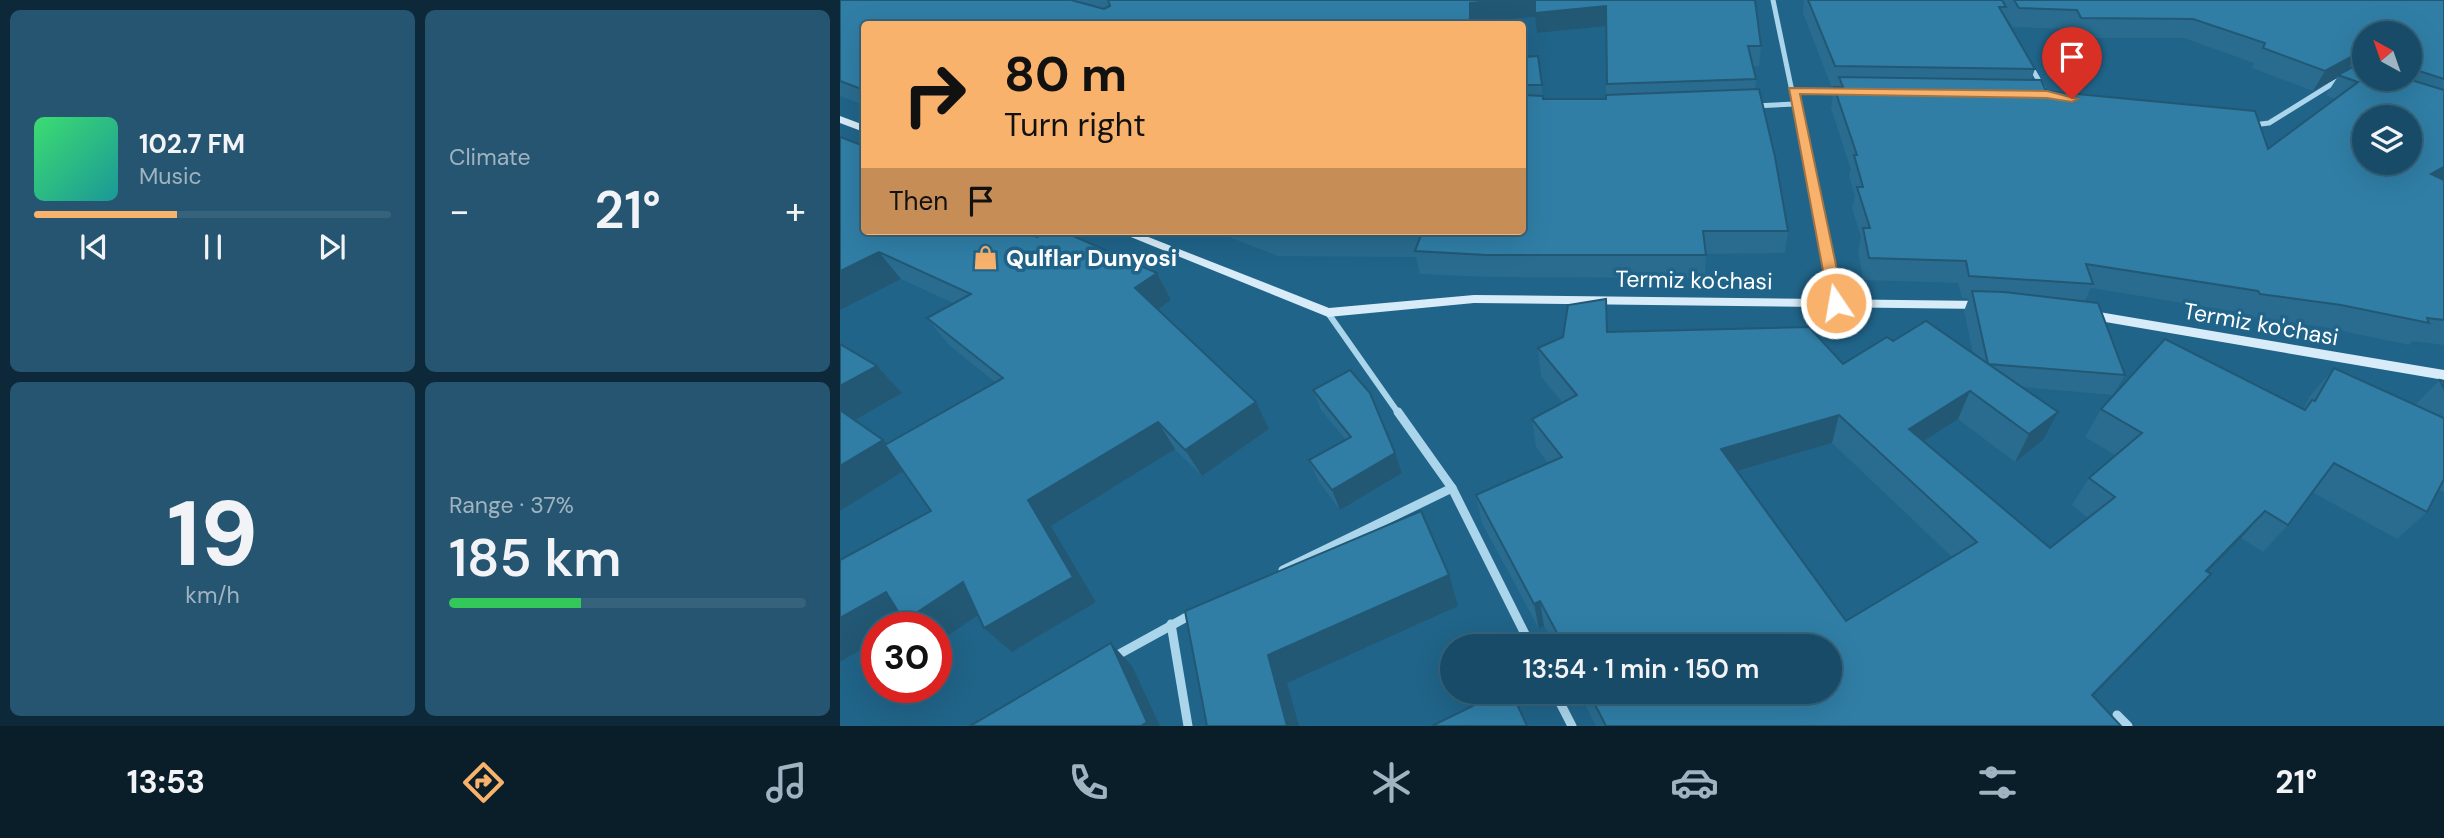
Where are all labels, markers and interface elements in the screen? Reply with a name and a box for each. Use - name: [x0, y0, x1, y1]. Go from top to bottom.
- north arrow: [2352, 21, 2422, 91]
- map controls: [2352, 21, 2422, 175]
- pin: [2042, 27, 2102, 99]
- icon: arrive: [2053, 38, 2091, 76]
- text: 80 m: [1004, 42, 1127, 106]
- icon: right: [889, 49, 980, 140]
- text: Turn right: [1004, 104, 1146, 146]
- button: layers: [2352, 105, 2422, 175]
- text: 102.7 FM: [139, 127, 245, 161]
- text: Climate: [449, 142, 531, 172]
- text: Music: [139, 161, 202, 191]
- text: 21°: [594, 176, 661, 244]
- icon: arrive: [962, 182, 1000, 220]
- text: Then: [889, 184, 948, 218]
- text: −: [449, 186, 470, 236]
- text: +: [785, 186, 806, 236]
- icon: previous: [75, 228, 113, 266]
- icon: pause: [194, 228, 232, 266]
- icon: next: [313, 228, 351, 266]
- place label: Qulflar Dunyosi: [1006, 243, 1177, 273]
- shop icon: Qulflar Dunyosi: [972, 244, 1000, 272]
- street label: Termiz ko'chasi: [1615, 264, 1773, 296]
- position arrow: [1799, 266, 1873, 340]
- street label: Termiz ko'chasi: [2181, 296, 2341, 352]
- text: 19: [167, 475, 258, 593]
- text: Range · 37%: [449, 490, 574, 520]
- text: 185 km: [449, 524, 621, 592]
- text: km/h: [185, 580, 240, 610]
- speed limit sign: 30: [861, 612, 952, 703]
- text: 13:54 · 1 min · 150 m: [1523, 652, 1759, 686]
- icon: directions: [459, 758, 508, 807]
- icon: music: [762, 758, 811, 807]
- icon: phone: [1064, 758, 1113, 807]
- icon: climate: [1367, 758, 1416, 807]
- icon: car: [1670, 758, 1719, 807]
- icon: filters: [1973, 758, 2022, 807]
- text: 13:53: [127, 761, 205, 803]
- text: 21°: [2275, 761, 2317, 803]

